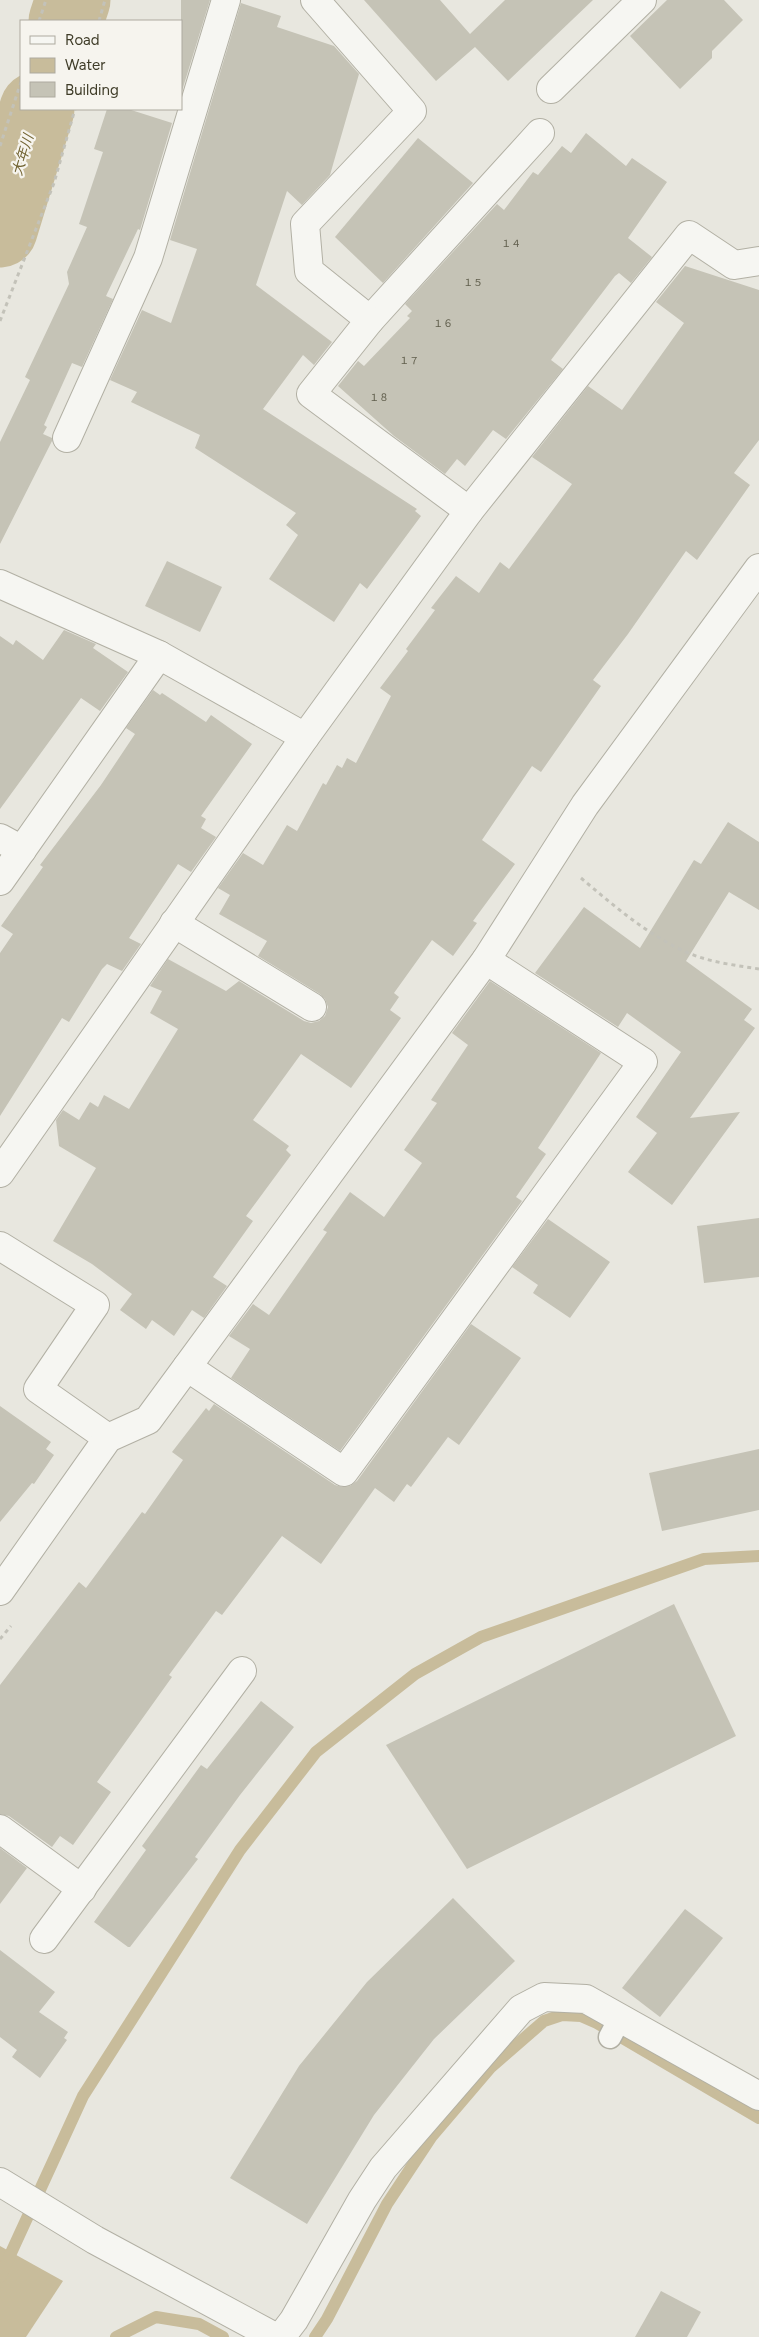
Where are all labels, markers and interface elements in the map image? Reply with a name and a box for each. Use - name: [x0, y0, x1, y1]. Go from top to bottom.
- legend: [20, 20, 182, 110]
- text: Road: [65, 31, 100, 49]
- text: Water: [65, 56, 105, 74]
- text: Building: [65, 81, 119, 99]
- water label: 大年川: [9, 131, 38, 178]
- house number: １４: [501, 237, 521, 250]
- house number: １５: [463, 276, 483, 289]
- house number: １６: [433, 317, 453, 330]
- house number: １７: [399, 354, 419, 367]
- house number: １８: [369, 391, 389, 404]

